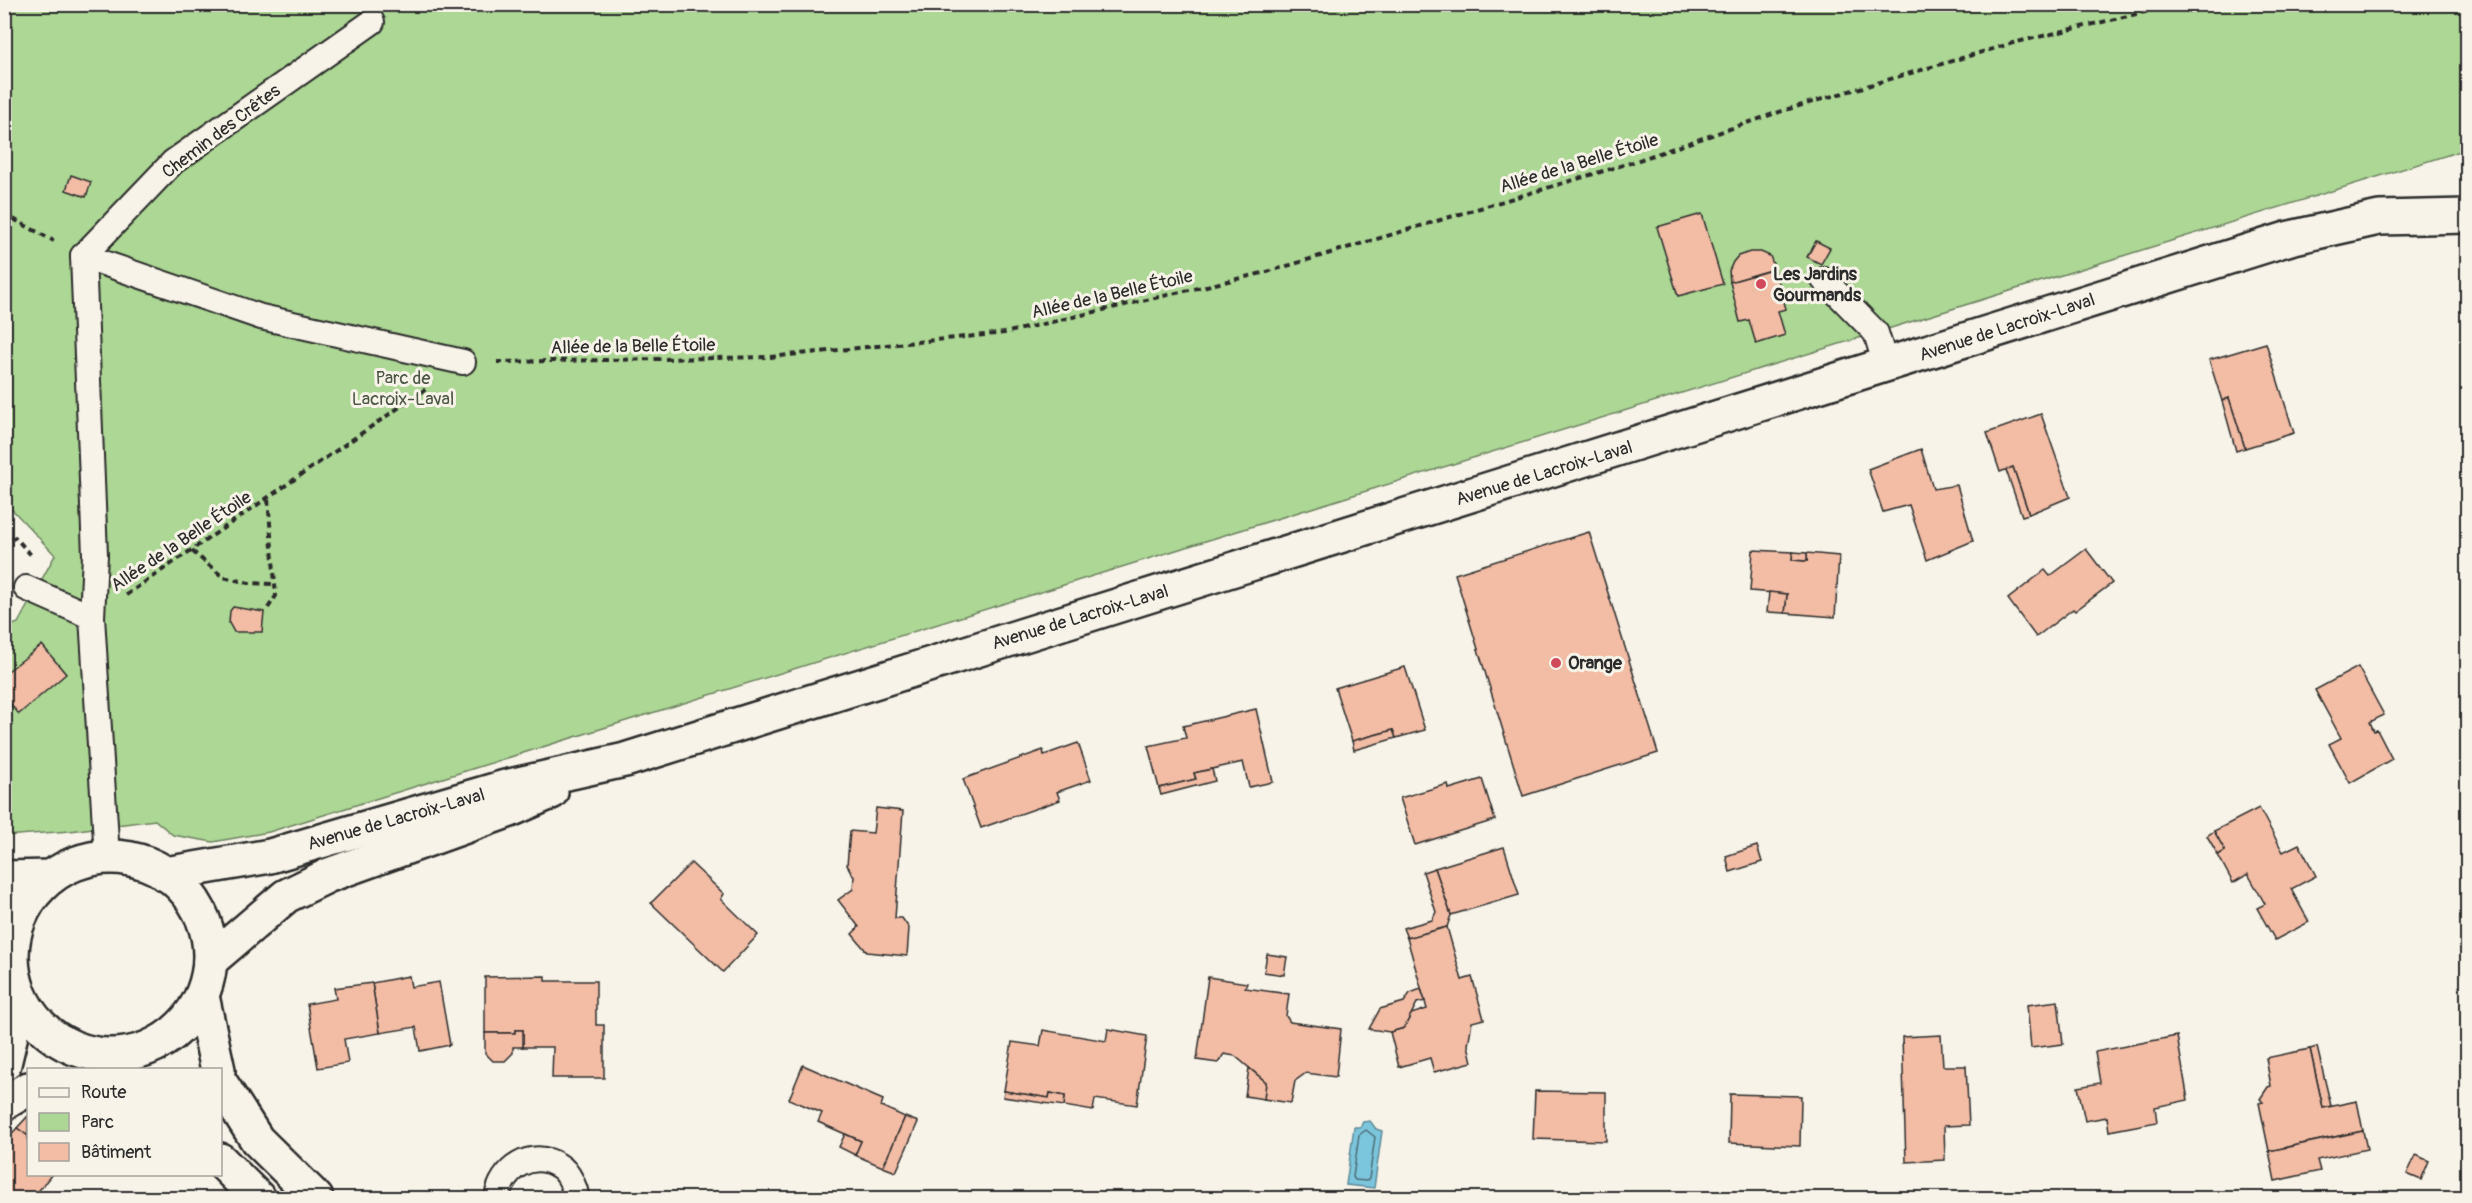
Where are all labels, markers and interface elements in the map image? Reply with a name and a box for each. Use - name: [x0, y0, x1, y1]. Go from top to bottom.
- street label: Chemin des Crêtes: [157, 79, 285, 183]
- street label: Allée de la Belle Étoile: [1497, 128, 1661, 199]
- place label: Les Jardins Gourmands: [1773, 263, 1862, 307]
- street label: Allée de la Belle Étoile: [1029, 265, 1195, 324]
- marker: Les Jardins Gourmands: [1754, 277, 1768, 291]
- street label: Avenue de Lacroix-Laval: [1916, 288, 2098, 367]
- street label: Allée de la Belle Étoile: [550, 334, 716, 359]
- park label: Parc de Lacroix-Laval: [352, 367, 454, 411]
- street label: Avenue de Lacroix-Laval: [1453, 436, 1635, 511]
- street label: Allée de la Belle Étoile: [107, 486, 256, 597]
- street label: Avenue de Lacroix-Laval: [989, 580, 1171, 655]
- place label: Orange: [1568, 652, 1623, 675]
- marker: Orange: [1549, 656, 1563, 670]
- street label: Avenue de Lacroix-Laval: [305, 783, 488, 856]
- legend: [27, 1068, 222, 1176]
- text: Route: [81, 1081, 126, 1104]
- text: Parc: [81, 1111, 114, 1134]
- text: Bâtiment: [81, 1141, 152, 1164]

